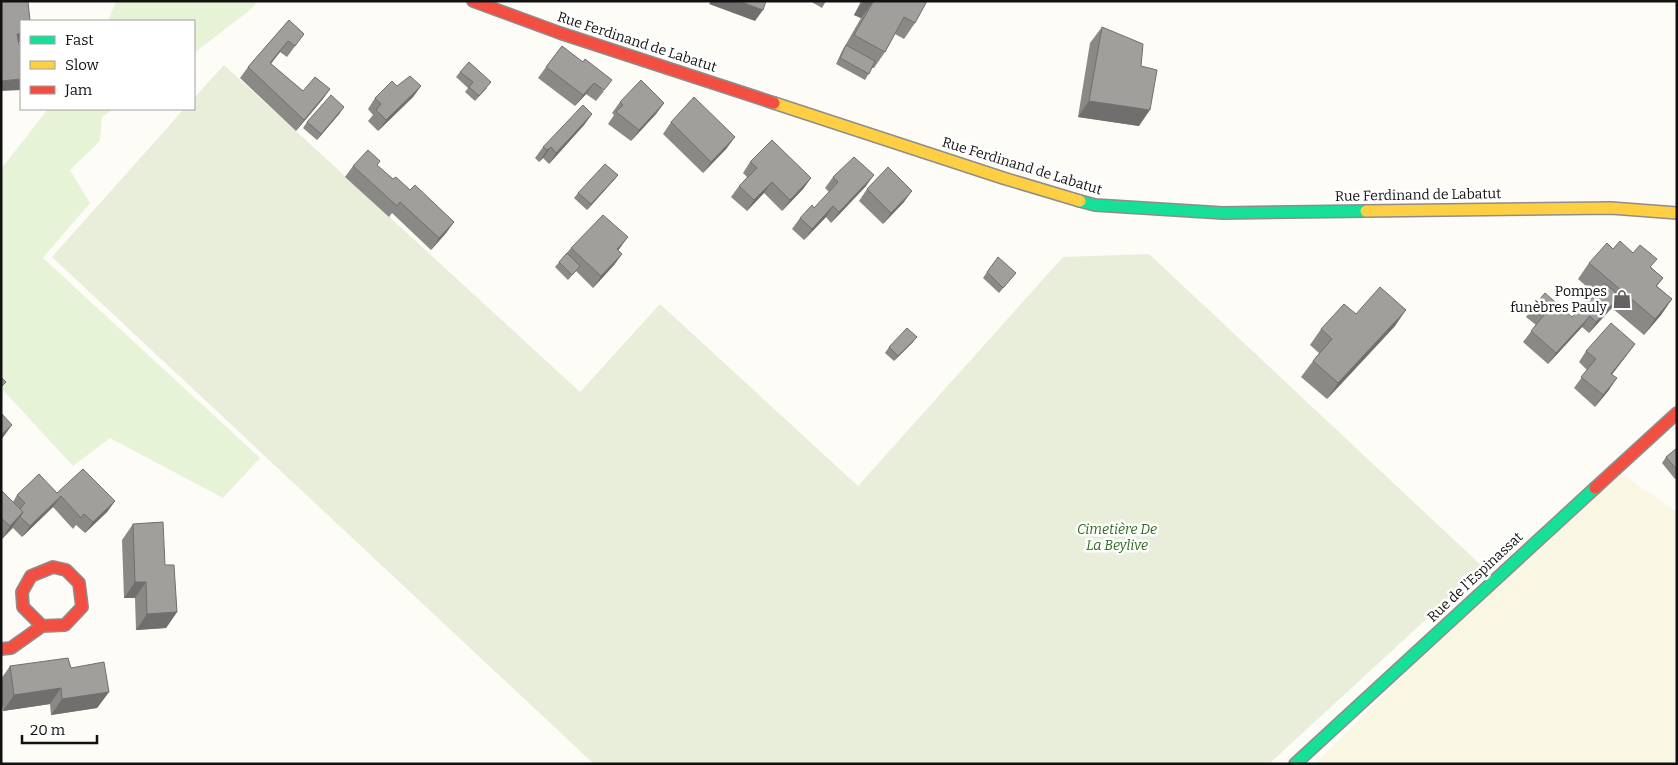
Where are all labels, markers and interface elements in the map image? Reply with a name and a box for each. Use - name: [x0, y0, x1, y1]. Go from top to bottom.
- street label: Rue Ferdinand de Labatut: [555, 8, 719, 76]
- legend: [20, 20, 195, 110]
- text: Fast: [65, 31, 94, 49]
- text: Slow: [65, 56, 100, 74]
- text: Jam: [64, 81, 93, 99]
- street label: Rue Ferdinand de Labatut: [940, 134, 1104, 198]
- street label: Rue Ferdinand de Labatut: [1335, 185, 1501, 205]
- place label: Pompes funèbres Pauly: [1510, 283, 1608, 316]
- shop icon: Pompes funèbres Pauly: [1611, 288, 1633, 310]
- park label: Cimetière De La Beylive: [1077, 521, 1157, 554]
- street label: Rue de l'Espinassat: [1424, 528, 1526, 626]
- scale bar: [22, 712, 98, 744]
- text: 20 m: [30, 721, 66, 739]

